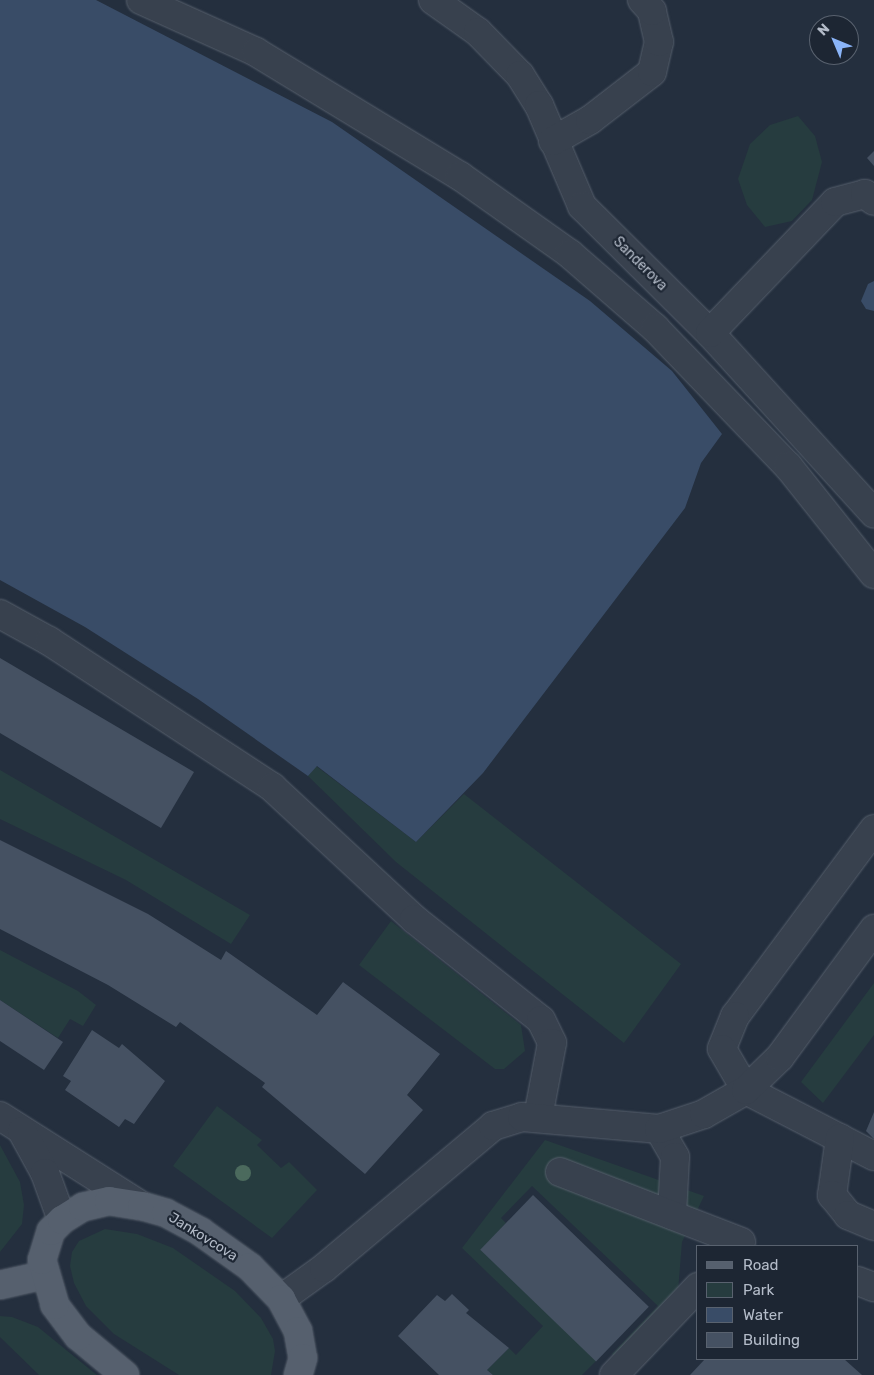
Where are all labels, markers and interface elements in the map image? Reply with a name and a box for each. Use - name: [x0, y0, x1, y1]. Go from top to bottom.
- north arrow: [809, 15, 859, 65]
- text: N: [814, 20, 833, 39]
- street label: Sanderova: [610, 234, 670, 294]
- street label: Jankovcova: [166, 1209, 240, 1265]
- legend: [696, 1245, 859, 1360]
- text: Road: [743, 1256, 779, 1274]
- text: Park: [743, 1281, 774, 1299]
- text: Water: [743, 1306, 783, 1324]
- text: Building: [743, 1331, 800, 1349]

